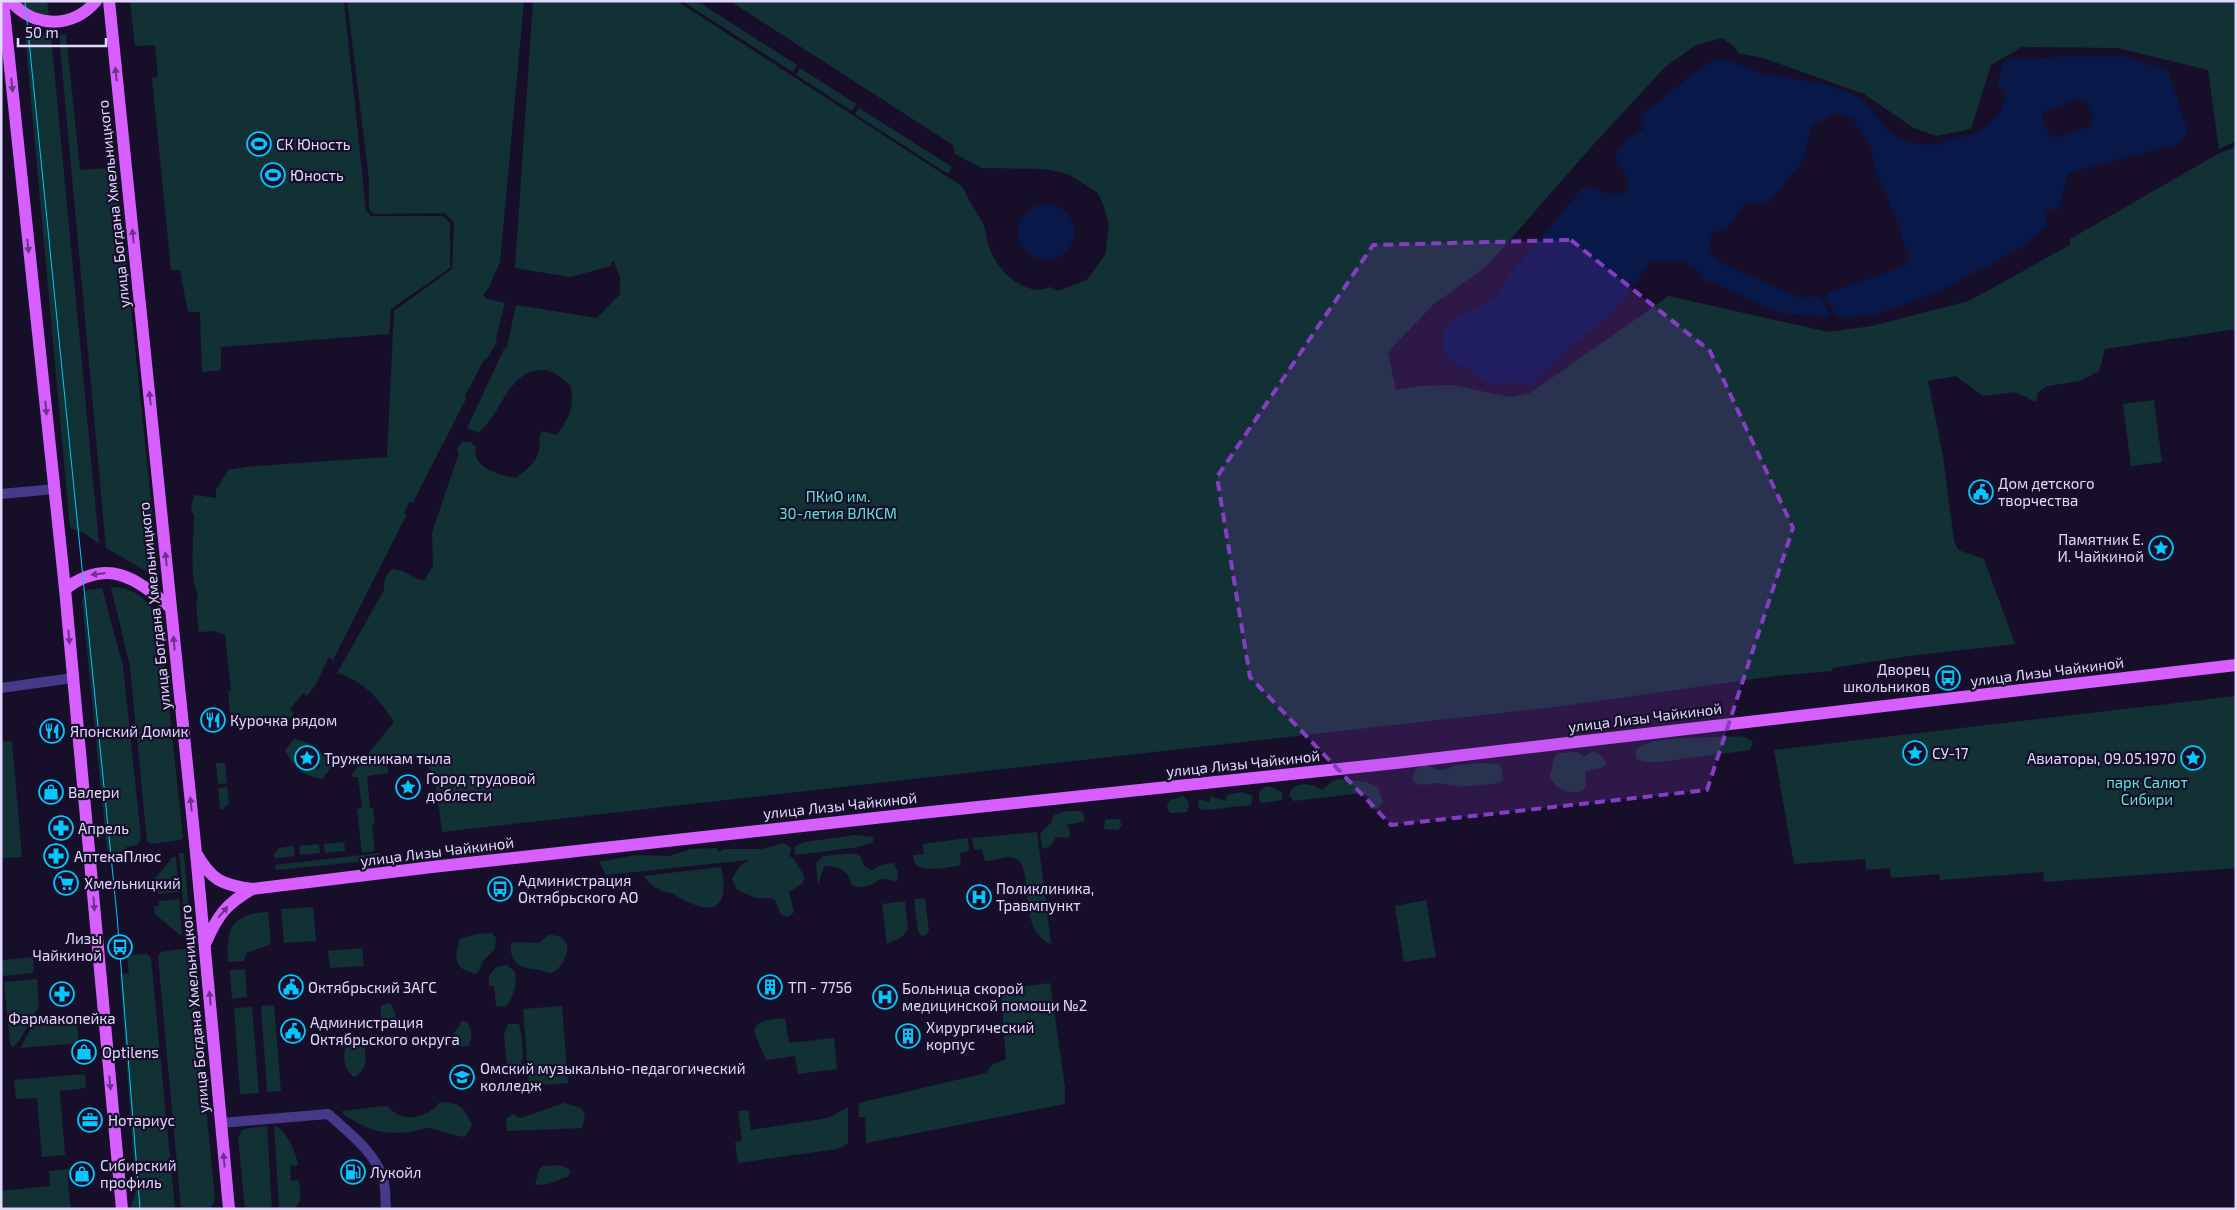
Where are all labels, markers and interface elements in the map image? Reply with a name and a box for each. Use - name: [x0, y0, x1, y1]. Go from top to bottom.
- scale bar: [18, 15, 105, 47]
- text: 50 m: [25, 23, 59, 41]
- one-way arrow: [112, 66, 120, 82]
- one-way arrow: [8, 77, 16, 93]
- street label: улица Богдана Хмельницкого: [93, 99, 134, 309]
- sports icon: СК Юность: [246, 131, 272, 157]
- place label: СК Юность: [276, 135, 351, 153]
- sports icon: Юность: [260, 162, 286, 188]
- place label: Юность: [290, 166, 344, 184]
- one-way arrow: [129, 228, 137, 244]
- one-way arrow: [24, 239, 32, 255]
- one-way arrow: [146, 389, 154, 405]
- one-way arrow: [42, 400, 50, 416]
- place label: Дом детского творчества: [1998, 474, 2095, 509]
- public building icon: Дом детского творчества: [1968, 479, 1994, 505]
- park label: ПКиО им. 30-летия ВЛКСМ: [779, 487, 897, 522]
- street label: улица Богдана Хмельницкого: [134, 501, 175, 711]
- place label: Памятник Е. И. Чайкиной: [2057, 530, 2144, 565]
- place icon: Памятник Е. И. Чайкиной: [2148, 535, 2174, 561]
- one-way arrow: [162, 551, 170, 567]
- one-way arrow: [90, 570, 106, 578]
- one-way arrow: [66, 630, 74, 646]
- one-way arrow: [170, 634, 178, 650]
- street label: улица Лизы Чайкиной: [1969, 653, 2125, 690]
- place label: Дворец школьников: [1843, 660, 1930, 695]
- bus stop icon: Дворец школьников: [1935, 665, 1961, 691]
- street label: улица Лизы Чайкиной: [1567, 699, 1723, 736]
- restaurant icon: Курочка рядом: [200, 707, 226, 733]
- place label: Курочка рядом: [230, 711, 337, 730]
- restaurant icon: Японский Домик: [39, 718, 65, 744]
- place label: Японский Домик: [70, 722, 189, 740]
- place icon: СУ-17: [1902, 740, 1928, 766]
- place label: СУ-17: [1932, 744, 1969, 762]
- place icon: Труженикам тыла: [294, 745, 320, 771]
- place icon: Авиаторы, 09.05.1970: [2180, 745, 2206, 771]
- street label: улица Лизы Чайкиной: [1165, 746, 1321, 781]
- place label: Труженикам тыла: [324, 749, 451, 768]
- place label: Авиаторы, 09.05.1970: [2027, 749, 2176, 767]
- place label: Город трудовой доблести: [426, 769, 536, 804]
- park label: парк Салют Сибири: [2106, 773, 2188, 808]
- place icon: Город трудовой доблести: [395, 774, 421, 800]
- shop icon: Валери: [38, 779, 64, 805]
- place label: Валери: [68, 783, 120, 801]
- street label: улица Лизы Чайкиной: [762, 788, 918, 823]
- one-way arrow: [187, 796, 195, 812]
- pharmacy icon: Апрель: [48, 815, 74, 841]
- place label: Апрель: [78, 819, 129, 837]
- street label: улица Лизы Чайкиной: [359, 833, 515, 870]
- pharmacy icon: АптекаПлюс: [43, 843, 69, 869]
- place label: АптекаПлюс: [74, 847, 161, 865]
- supermarket icon: Хмельницкий: [53, 870, 79, 896]
- place label: Администрация Октябрьского АО: [518, 871, 639, 906]
- place label: Хмельницкий: [84, 874, 181, 892]
- bus stop icon: Администрация Октябрьского АО: [487, 876, 513, 902]
- place label: Поликлиника, Травмпункт: [996, 879, 1094, 915]
- hospital icon: Поликлиника, Травмпункт: [966, 884, 992, 910]
- one-way arrow: [90, 896, 98, 912]
- street label: улица Богдана Хмельницкого: [176, 904, 213, 1114]
- one-way arrow: [217, 905, 228, 918]
- place label: Лизы Чайкиной: [33, 929, 102, 964]
- bus stop icon: Лизы Чайкиной: [107, 934, 133, 960]
- public building icon: Октябрьский ЗАГС: [278, 974, 304, 1000]
- building icon: ТП - 7756: [757, 974, 783, 1000]
- place label: Октябрьский ЗАГС: [308, 978, 437, 996]
- place label: ТП - 7756: [788, 978, 852, 996]
- place label: Больница скорой медицинской помощи №2: [902, 979, 1087, 1014]
- pharmacy icon: Фармакопейка: [49, 981, 75, 1007]
- hospital icon: Больница скорой медицинской помощи №2: [872, 984, 898, 1010]
- one-way arrow: [205, 990, 213, 1006]
- place label: Фармакопейка: [8, 1009, 116, 1027]
- place label: Администрация Октябрьского округа: [310, 1013, 460, 1049]
- public building icon: Администрация Октябрьского округа: [280, 1018, 306, 1044]
- place label: Хирургический корпус: [926, 1018, 1034, 1054]
- building icon: Хирургический корпус: [895, 1023, 921, 1049]
- shop icon: Optilens: [71, 1039, 97, 1065]
- place label: Optilens: [102, 1043, 159, 1061]
- place label: Омский музыкально-педагогический колледж: [480, 1059, 745, 1094]
- school or university icon: Омский музыкально-педагогический колледж: [449, 1064, 475, 1090]
- one-way arrow: [107, 1075, 115, 1091]
- office icon: Нотариус: [77, 1107, 103, 1133]
- place label: Нотариус: [108, 1111, 175, 1130]
- one-way arrow: [220, 1152, 228, 1168]
- place label: Сибирский профиль: [100, 1156, 177, 1191]
- fuel station icon: Лукойл: [340, 1159, 366, 1185]
- shop icon: Сибирский профиль: [69, 1161, 95, 1187]
- place label: Лукойл: [370, 1163, 422, 1182]

